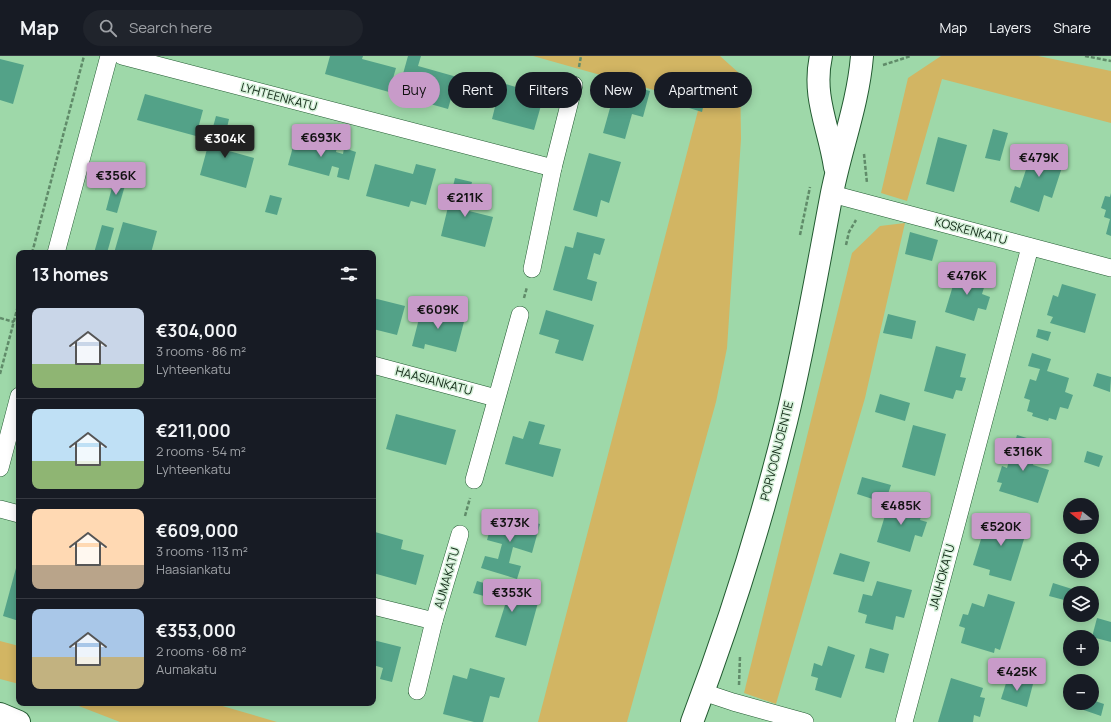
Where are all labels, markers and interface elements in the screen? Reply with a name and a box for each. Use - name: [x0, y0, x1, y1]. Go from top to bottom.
- search box: [83, 10, 363, 46]
- text: Map: [20, 15, 59, 41]
- icon: search: [97, 17, 119, 39]
- text: Search here: [129, 17, 212, 38]
- text: Map: [939, 18, 967, 37]
- text: Layers: [989, 18, 1031, 37]
- text: Share: [1053, 18, 1091, 37]
- chip: Buy: [388, 72, 440, 108]
- chip: Rent: [448, 72, 507, 108]
- chip: Filters: [515, 72, 582, 108]
- chip: New: [590, 72, 646, 108]
- chip: Apartment: [654, 72, 752, 108]
- street label: LYHTEENKATU: [239, 78, 319, 115]
- pin: €693K: [293, 124, 349, 158]
- pin: €304K: [197, 125, 253, 159]
- text: €693K: [301, 128, 341, 146]
- text: €304K: [204, 129, 246, 147]
- pin: €479K: [1011, 144, 1067, 178]
- text: €479K: [1019, 148, 1059, 166]
- pin: €356K: [88, 162, 144, 196]
- text: €356K: [96, 166, 136, 184]
- pin: €211K: [437, 184, 493, 218]
- text: €211K: [447, 188, 483, 206]
- street label: KOSKENKATU: [933, 213, 1009, 248]
- pin: €476K: [939, 262, 995, 296]
- text: 13 homes: [32, 263, 108, 286]
- icon: filters: [338, 263, 360, 285]
- text: €476K: [947, 266, 987, 284]
- pin: €609K: [410, 296, 466, 330]
- text: €609K: [417, 300, 459, 318]
- text: €304,000: [156, 319, 237, 342]
- icon: home: [64, 324, 112, 372]
- text: 3 rooms · 86 m²: [156, 342, 246, 360]
- text: Lyhteenkatu: [156, 360, 231, 378]
- street label: HAASIANKATU: [394, 362, 475, 399]
- street label: PORVOONJOENTIE: [756, 399, 797, 503]
- text: €211,000: [156, 419, 231, 442]
- icon: home: [64, 425, 112, 473]
- pin: €316K: [995, 438, 1051, 472]
- text: 2 rooms · 54 m²: [156, 442, 246, 460]
- text: €316K: [1004, 442, 1042, 460]
- text: Lyhteenkatu: [156, 460, 231, 478]
- pin: €485K: [873, 492, 929, 526]
- text: €485K: [881, 496, 921, 514]
- north arrow: [1063, 498, 1099, 534]
- map controls: [1063, 498, 1099, 710]
- pin: €373K: [482, 509, 538, 543]
- text: €373K: [490, 513, 530, 531]
- pin: €520K: [973, 513, 1029, 547]
- text: €520K: [981, 517, 1021, 535]
- text: €609,000: [156, 519, 239, 542]
- icon: home: [64, 525, 112, 573]
- text: 3 rooms · 113 m²: [156, 542, 248, 560]
- street label: JAUHOKATU: [925, 542, 958, 612]
- button: locate: [1063, 542, 1099, 578]
- street label: AUMAKATU: [430, 545, 463, 611]
- text: Haasiankatu: [156, 560, 231, 578]
- pin: €353K: [484, 579, 540, 613]
- text: €353K: [492, 583, 532, 601]
- button: layers: [1063, 586, 1099, 622]
- text: €353,000: [156, 619, 236, 642]
- icon: home: [64, 625, 112, 673]
- button: +: [1063, 630, 1099, 666]
- text: 2 rooms · 68 m²: [156, 642, 246, 660]
- pin: €425K: [989, 658, 1045, 692]
- text: Aumakatu: [156, 660, 217, 678]
- text: €425K: [997, 662, 1037, 680]
- button: −: [1063, 674, 1099, 710]

